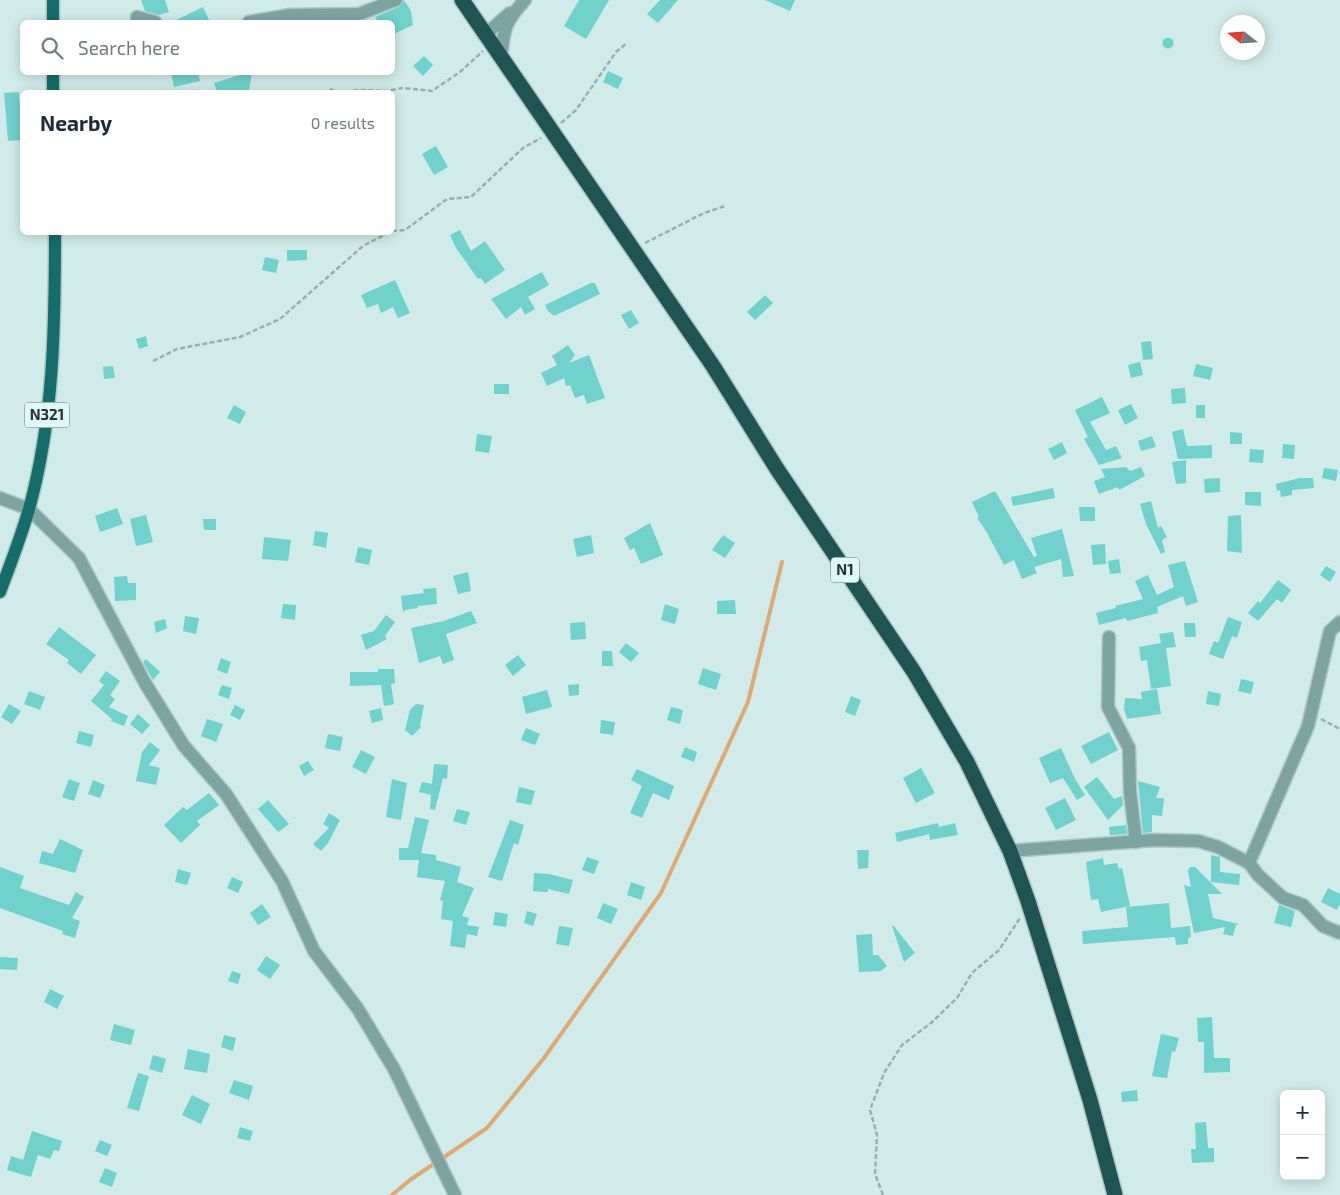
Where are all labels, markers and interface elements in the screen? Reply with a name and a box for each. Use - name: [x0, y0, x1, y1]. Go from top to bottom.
- north arrow: [1220, 15, 1265, 60]
- search box: [20, 20, 395, 75]
- icon: search: [38, 34, 66, 62]
- text: Search here: [78, 36, 180, 59]
- text: Nearby: [40, 110, 112, 135]
- text: 0 results: [311, 113, 375, 132]
- road number: N321: [24, 402, 70, 428]
- road number: N1: [831, 558, 859, 582]
- map controls: [1280, 1090, 1325, 1180]
- button: +: [1280, 1090, 1325, 1135]
- button: −: [1280, 1135, 1325, 1180]

